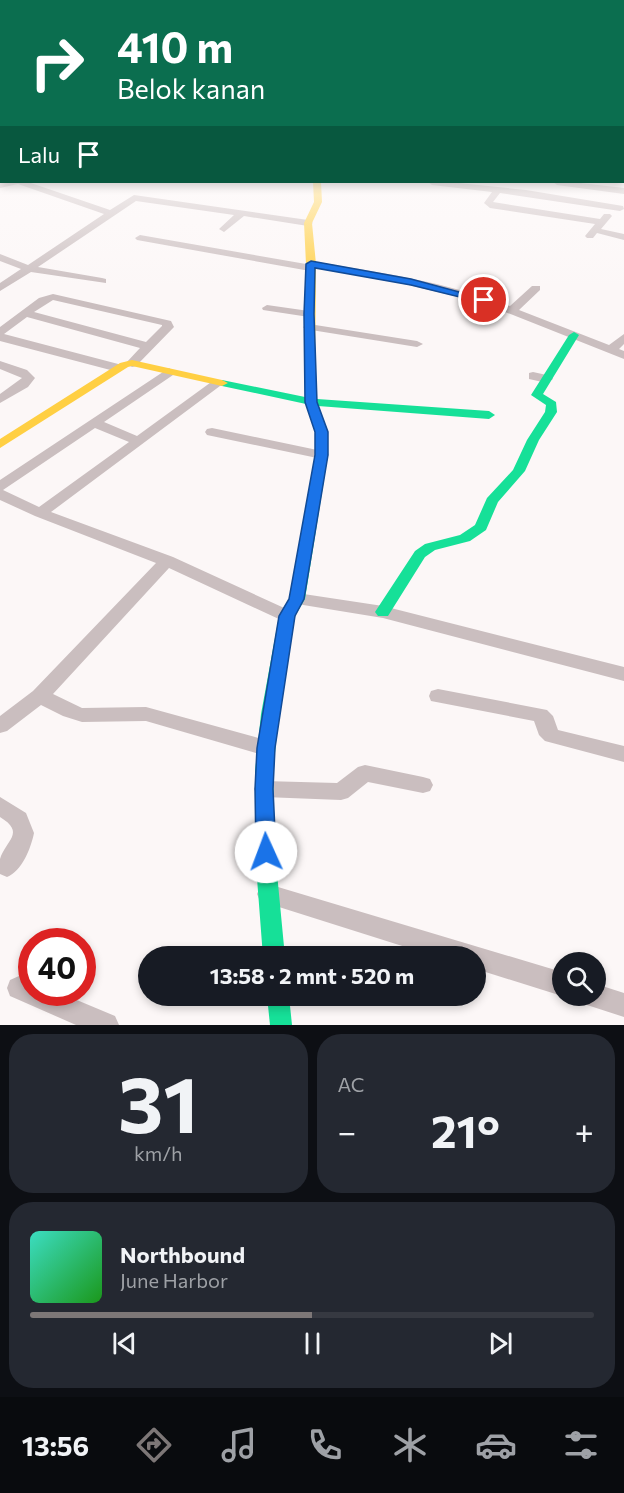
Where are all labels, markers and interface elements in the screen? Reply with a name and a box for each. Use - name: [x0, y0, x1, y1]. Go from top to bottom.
- text: 410 m: [117, 20, 233, 72]
- icon: right: [18, 24, 96, 102]
- text: Belok kanan: [117, 72, 265, 105]
- icon: arrive: [72, 138, 105, 171]
- text: Lalu: [18, 141, 60, 168]
- pin: [458, 274, 509, 325]
- icon: arrive: [467, 283, 500, 316]
- position arrow: [234, 820, 298, 884]
- speed limit sign: 40: [18, 928, 96, 1006]
- map controls: [552, 952, 606, 1006]
- button: search: [552, 952, 606, 1006]
- text: 13:58 · 2 mnt · 520 m: [210, 962, 414, 989]
- text: 31: [118, 1054, 199, 1149]
- text: AC: [338, 1072, 364, 1096]
- text: 21°: [431, 1102, 500, 1157]
- text: −: [338, 1110, 356, 1151]
- text: +: [575, 1110, 594, 1151]
- text: km/h: [134, 1141, 183, 1165]
- text: Northbound: [120, 1241, 245, 1268]
- text: June Harbor: [120, 1268, 228, 1292]
- icon: previous: [108, 1327, 141, 1360]
- icon: pause: [296, 1327, 329, 1360]
- icon: next: [484, 1327, 517, 1360]
- icon: directions: [133, 1424, 175, 1466]
- icon: music: [218, 1424, 260, 1466]
- icon: phone: [304, 1424, 346, 1466]
- icon: climate: [389, 1424, 431, 1466]
- icon: car: [475, 1424, 517, 1466]
- icon: filters: [560, 1424, 602, 1466]
- text: 13:56: [22, 1429, 89, 1462]

